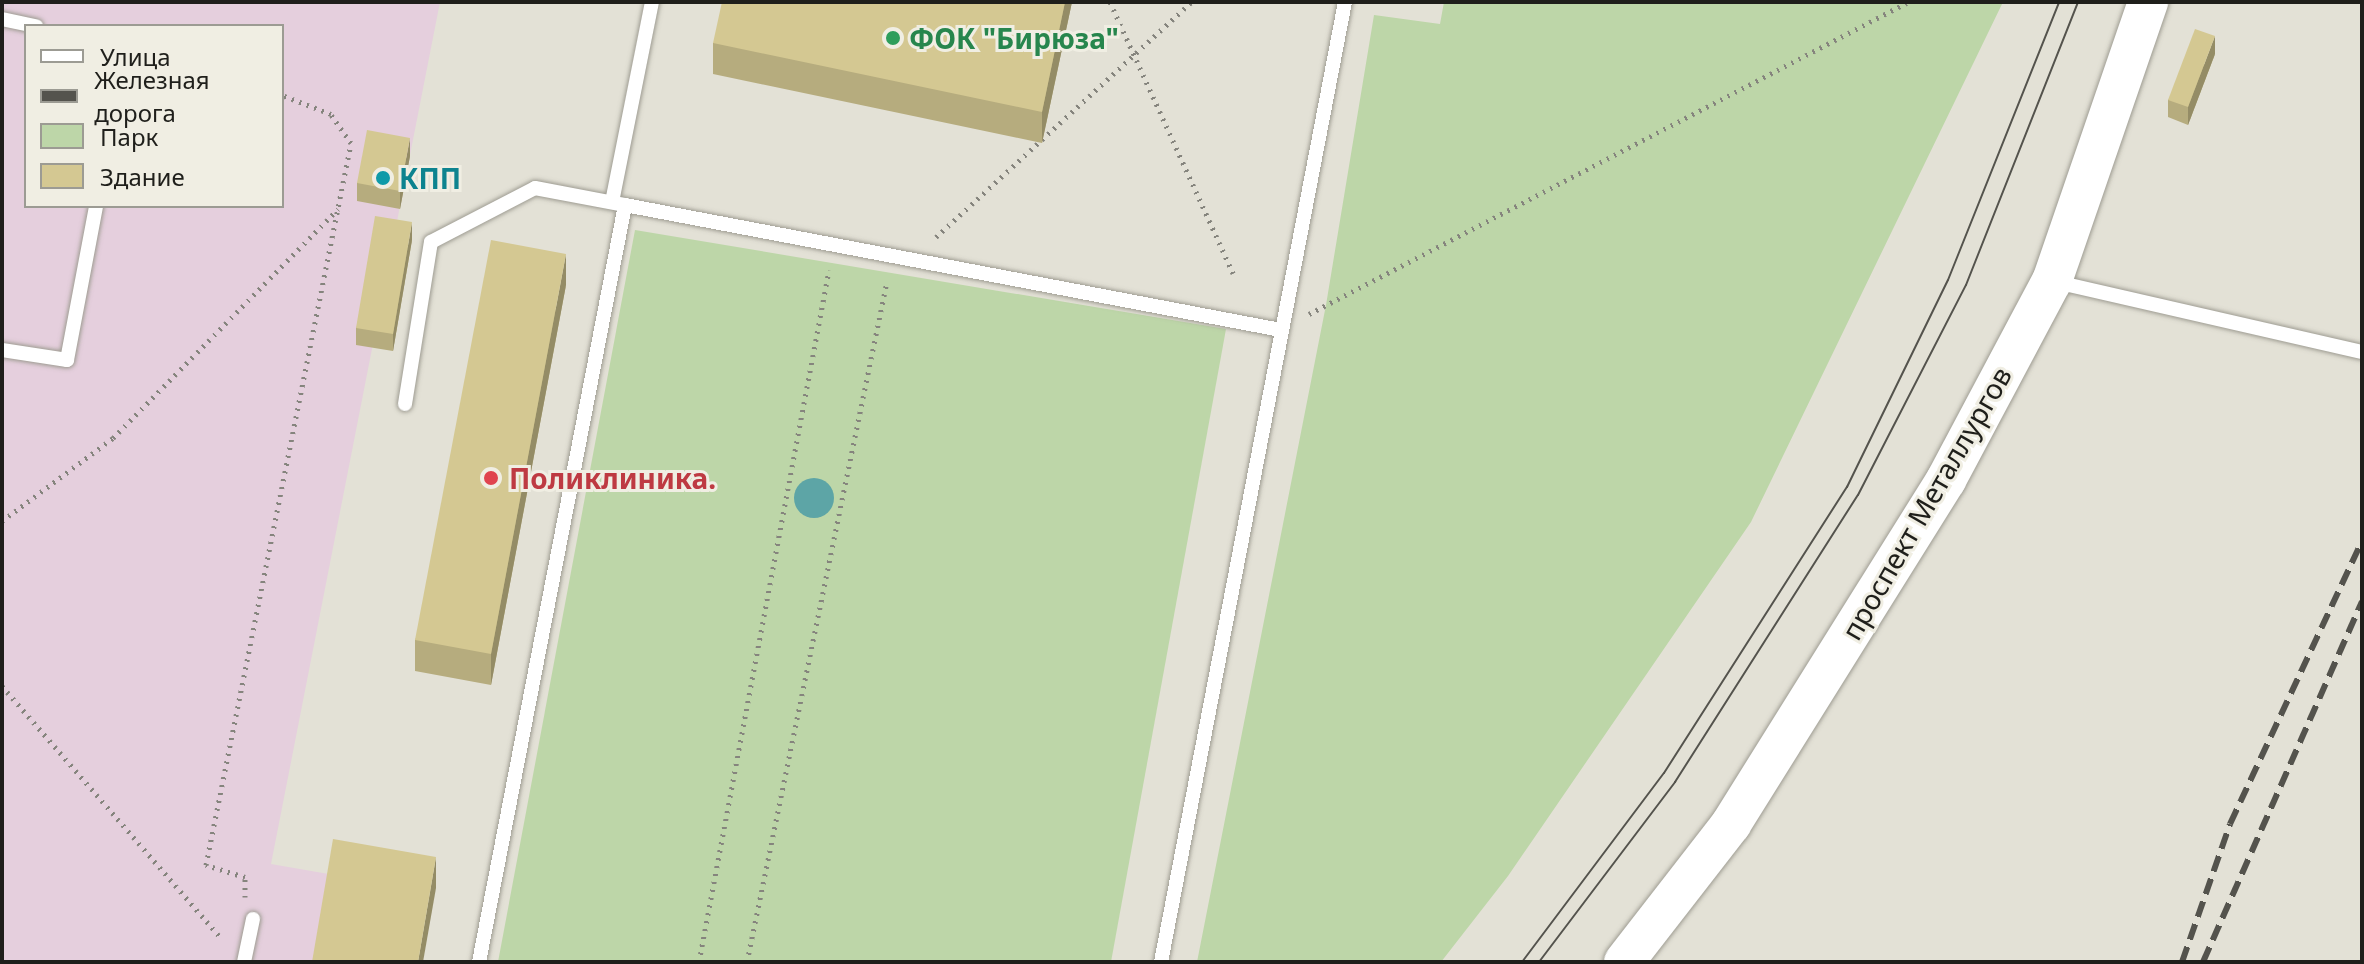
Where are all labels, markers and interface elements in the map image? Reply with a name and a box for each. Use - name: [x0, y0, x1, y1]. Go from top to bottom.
- place label: ФОК "Бирюза": [909, 21, 1119, 55]
- legend: [24, 24, 284, 208]
- marker: ФОК "Бирюза": [884, 29, 902, 47]
- text: Улица: [100, 40, 171, 73]
- text: Железная дорога: [94, 63, 210, 129]
- text: Парк: [100, 120, 158, 153]
- text: Здание: [100, 160, 185, 193]
- place label: КПП: [399, 161, 461, 195]
- marker: КПП: [374, 169, 392, 187]
- street label: проспект Металлургов: [1834, 361, 2018, 645]
- place label: Поликлиника.: [509, 461, 716, 495]
- marker: Поликлиника.: [480, 467, 502, 489]

